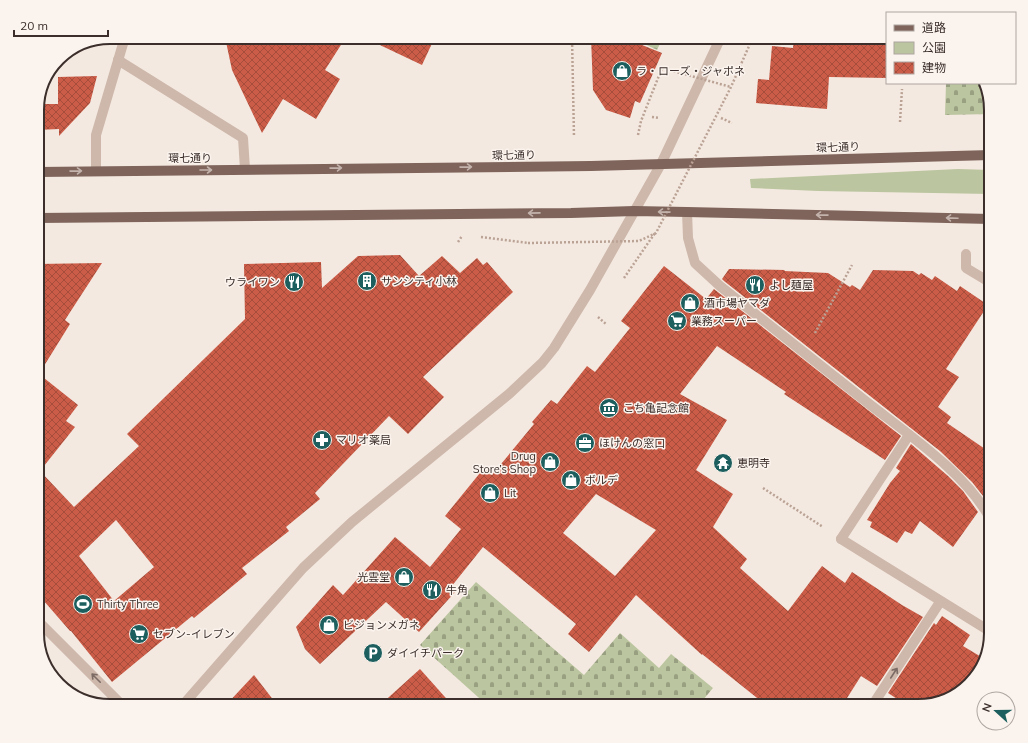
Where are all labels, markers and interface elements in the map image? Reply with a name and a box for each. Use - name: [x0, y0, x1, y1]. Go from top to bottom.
- scale bar: [14, 12, 108, 38]
- legend: [886, 12, 1016, 84]
- text: 20 m: [20, 18, 48, 33]
- text: 道路: [922, 20, 946, 35]
- text: 公園: [922, 40, 946, 55]
- shop icon: ラ・ローズ・ジャポネ: [611, 60, 633, 82]
- text: 建物: [922, 60, 946, 75]
- place label: ラ・ローズ・ジャポネ: [636, 64, 745, 78]
- street label: 環七通り: [816, 139, 860, 155]
- street label: 環七通り: [492, 148, 536, 162]
- street label: 環七通り: [168, 151, 212, 165]
- one-way arrow: [459, 163, 472, 171]
- one-way arrow: [329, 165, 342, 172]
- one-way arrow: [199, 166, 212, 174]
- one-way arrow: [69, 167, 82, 175]
- one-way arrow: [658, 208, 671, 215]
- one-way arrow: [528, 210, 541, 217]
- one-way arrow: [816, 211, 829, 219]
- one-way arrow: [946, 214, 959, 222]
- building icon: サンシティ小林: [356, 270, 378, 292]
- restaurant icon: ウライワン: [283, 271, 305, 293]
- place label: サンシティ小林: [381, 274, 457, 288]
- restaurant icon: よし麺屋: [744, 274, 766, 296]
- place label: ウライワン: [225, 275, 280, 289]
- place label: よし麺屋: [769, 278, 813, 292]
- shop icon: 酒市場ヤマダ: [679, 292, 701, 314]
- place label: 酒市場ヤマダ: [704, 296, 770, 310]
- supermarket icon: 業務スーパー: [666, 310, 688, 332]
- place label: 業務スーパー: [691, 314, 757, 328]
- museum icon: こち亀記念館: [598, 397, 620, 419]
- place label: こち亀記念館: [623, 401, 689, 415]
- pharmacy icon: マリオ薬局: [311, 429, 333, 451]
- office icon: ほけんの窓口: [574, 432, 596, 454]
- place label: マリオ薬局: [336, 433, 391, 447]
- place label: ほけんの窓口: [599, 436, 665, 450]
- place label: Drug Store’s Shop: [473, 449, 536, 476]
- shop icon: Drug Store’s Shop: [539, 451, 561, 473]
- temple icon: 恵明寺: [712, 452, 734, 474]
- place label: 恵明寺: [737, 456, 770, 470]
- shop icon: ボルデ: [560, 469, 582, 491]
- place label: ボルデ: [585, 473, 618, 487]
- shop icon: Lit: [479, 482, 501, 504]
- place label: Lit: [504, 486, 517, 500]
- shop icon: 光雲堂: [393, 566, 415, 588]
- place label: 光雲堂: [357, 570, 390, 584]
- restaurant icon: 牛角: [421, 579, 443, 601]
- place label: 牛角: [446, 583, 468, 597]
- sports icon: Thirty Three: [72, 593, 94, 615]
- place label: Thirty Three: [97, 597, 159, 611]
- shop icon: ビジョンメガネ: [318, 614, 340, 636]
- place label: ビジョンメガネ: [343, 618, 420, 632]
- supermarket icon: セブン-イレブン: [128, 623, 150, 645]
- place label: セブン-イレブン: [153, 627, 235, 641]
- parking icon: ダイイチパーク: [362, 642, 384, 664]
- place label: ダイイチパーク: [387, 646, 464, 660]
- one-way arrow: [890, 667, 898, 679]
- one-way arrow: [91, 673, 101, 683]
- north arrow: [976, 691, 1016, 731]
- text: N: [979, 701, 995, 714]

